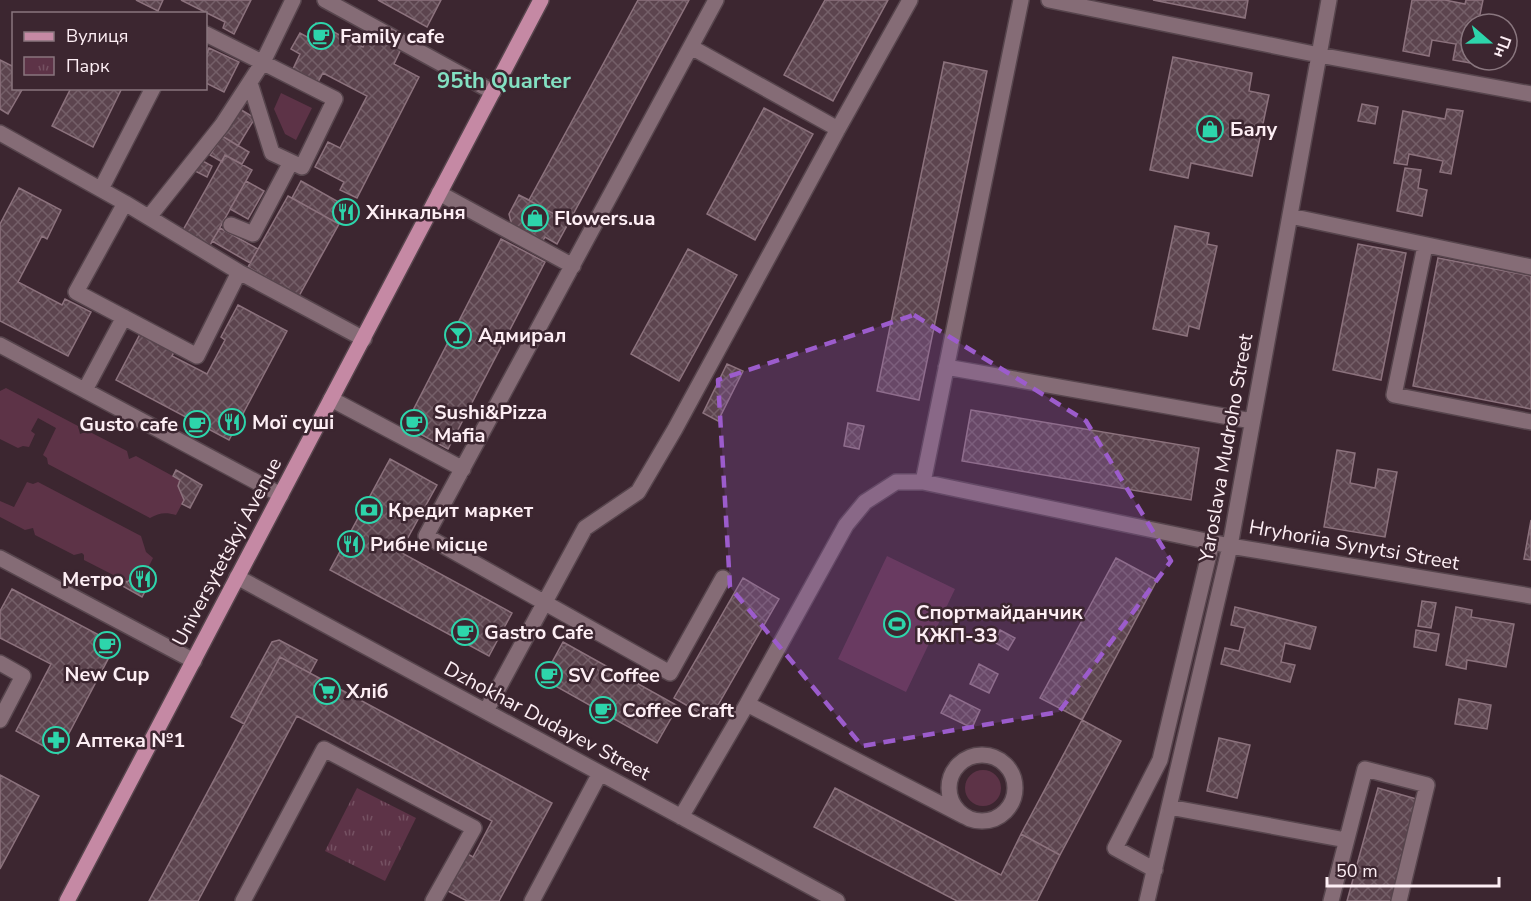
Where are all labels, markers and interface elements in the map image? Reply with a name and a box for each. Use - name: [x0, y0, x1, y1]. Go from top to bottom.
- legend: [12, 12, 207, 90]
- north arrow: [1459, 12, 1519, 72]
- cafe icon: Family cafe: [306, 21, 336, 51]
- place label: Family cafe: [340, 23, 445, 50]
- text: Вулиця: [66, 24, 128, 48]
- text: Пн: [1488, 33, 1516, 61]
- text: Парк: [66, 54, 110, 78]
- district label: 95th Quarter: [437, 66, 571, 96]
- shop icon: Балу: [1195, 114, 1225, 144]
- place label: Балу: [1230, 116, 1278, 143]
- restaurant icon: Хінкальня: [331, 197, 361, 227]
- place label: Хінкальня: [365, 199, 466, 226]
- shop icon: Flowers.ua: [520, 203, 550, 233]
- place label: Flowers.ua: [554, 205, 655, 232]
- bar icon: Адмирал: [443, 320, 473, 350]
- place label: Адмирал: [478, 322, 566, 349]
- street label: Yaroslava Mudroho Street: [1192, 331, 1260, 565]
- place label: Sushi&Pizza Mafia: [434, 399, 547, 449]
- restaurant icon: Мої суші: [217, 407, 247, 437]
- cafe icon: Sushi&Pizza Mafia: [399, 408, 429, 438]
- cafe icon: Gusto cafe: [182, 409, 212, 439]
- place label: Мої суші: [252, 409, 334, 436]
- place label: Gusto cafe: [79, 411, 178, 438]
- street label: Universytetskyi Avenue: [166, 453, 288, 651]
- bank icon: Кредит маркет: [354, 495, 384, 525]
- place label: Кредит маркет: [388, 497, 534, 524]
- street label: Hryhoriia Synytsi Street: [1247, 513, 1462, 577]
- restaurant icon: Рибне місце: [336, 529, 366, 559]
- place label: Рибне місце: [370, 531, 488, 558]
- restaurant icon: Метро: [128, 564, 158, 594]
- place label: Метро: [62, 566, 124, 593]
- place label: Спортмайданчик КЖП-33: [916, 599, 1084, 649]
- sports icon: Спортмайданчик КЖП-33: [882, 609, 912, 639]
- cafe icon: Gastro Cafe: [450, 617, 480, 647]
- place label: Gastro Cafe: [484, 619, 594, 646]
- cafe icon: New Cup: [92, 630, 122, 660]
- street label: Dzhokhar Dudayev Street: [439, 655, 656, 787]
- cafe icon: SV Coffee: [534, 660, 564, 690]
- place label: New Cup: [65, 661, 150, 688]
- place label: SV Coffee: [568, 662, 660, 689]
- supermarket icon: Хліб: [312, 676, 342, 706]
- place label: Хліб: [345, 678, 389, 705]
- cafe icon: Coffee Craft: [588, 695, 618, 725]
- place label: Coffee Craft: [622, 697, 734, 724]
- pharmacy icon: Аптека №1: [41, 725, 71, 755]
- place label: Аптека №1: [76, 727, 185, 754]
- scale bar: [1327, 850, 1500, 888]
- text: 50 m: [1336, 859, 1378, 883]

